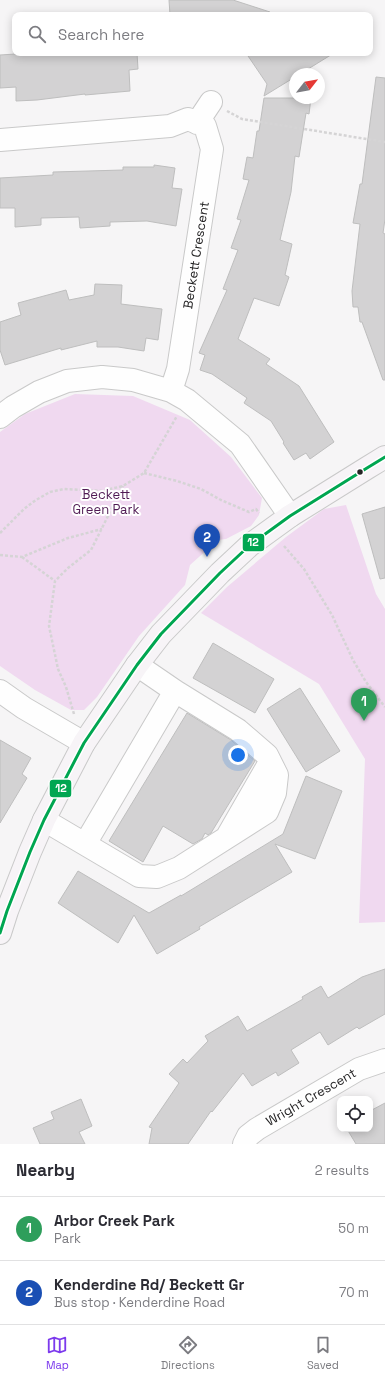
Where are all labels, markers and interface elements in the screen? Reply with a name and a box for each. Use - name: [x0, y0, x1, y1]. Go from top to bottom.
- search box: [12, 12, 373, 56]
- icon: search: [26, 23, 48, 45]
- text: Search here: [58, 25, 144, 44]
- north arrow: [289, 68, 325, 104]
- street label: Beckett Crescent: [179, 200, 213, 310]
- unlabelled marker: [355, 467, 365, 477]
- park label: Beckett Green Park: [73, 486, 139, 518]
- pin: 2: [194, 524, 220, 557]
- line badge: 12: [242, 533, 265, 552]
- text: 12: [247, 535, 259, 549]
- pin: 1: [351, 688, 377, 721]
- your location: [228, 745, 248, 765]
- line badge: 12: [49, 779, 72, 798]
- text: 12: [55, 781, 67, 795]
- street label: Wright Crescent: [263, 1064, 359, 1130]
- map controls: [337, 1096, 373, 1132]
- button: locate: [337, 1096, 373, 1132]
- text: Nearby: [16, 1159, 75, 1181]
- text: 2 results: [315, 1162, 369, 1179]
- text: Arbor Creek Park: [54, 1211, 175, 1230]
- text: 1: [26, 1220, 32, 1237]
- text: 50 m: [338, 1220, 369, 1237]
- text: Park: [54, 1230, 81, 1247]
- text: Kenderdine Rd/ Beckett Gr: [54, 1275, 244, 1294]
- text: 2: [25, 1284, 33, 1301]
- text: 70 m: [339, 1284, 369, 1301]
- text: Bus stop · Kenderdine Road: [54, 1294, 225, 1311]
- tab: Map: [46, 1334, 69, 1372]
- tab: Directions: [161, 1334, 215, 1372]
- tab: Saved: [307, 1334, 339, 1372]

